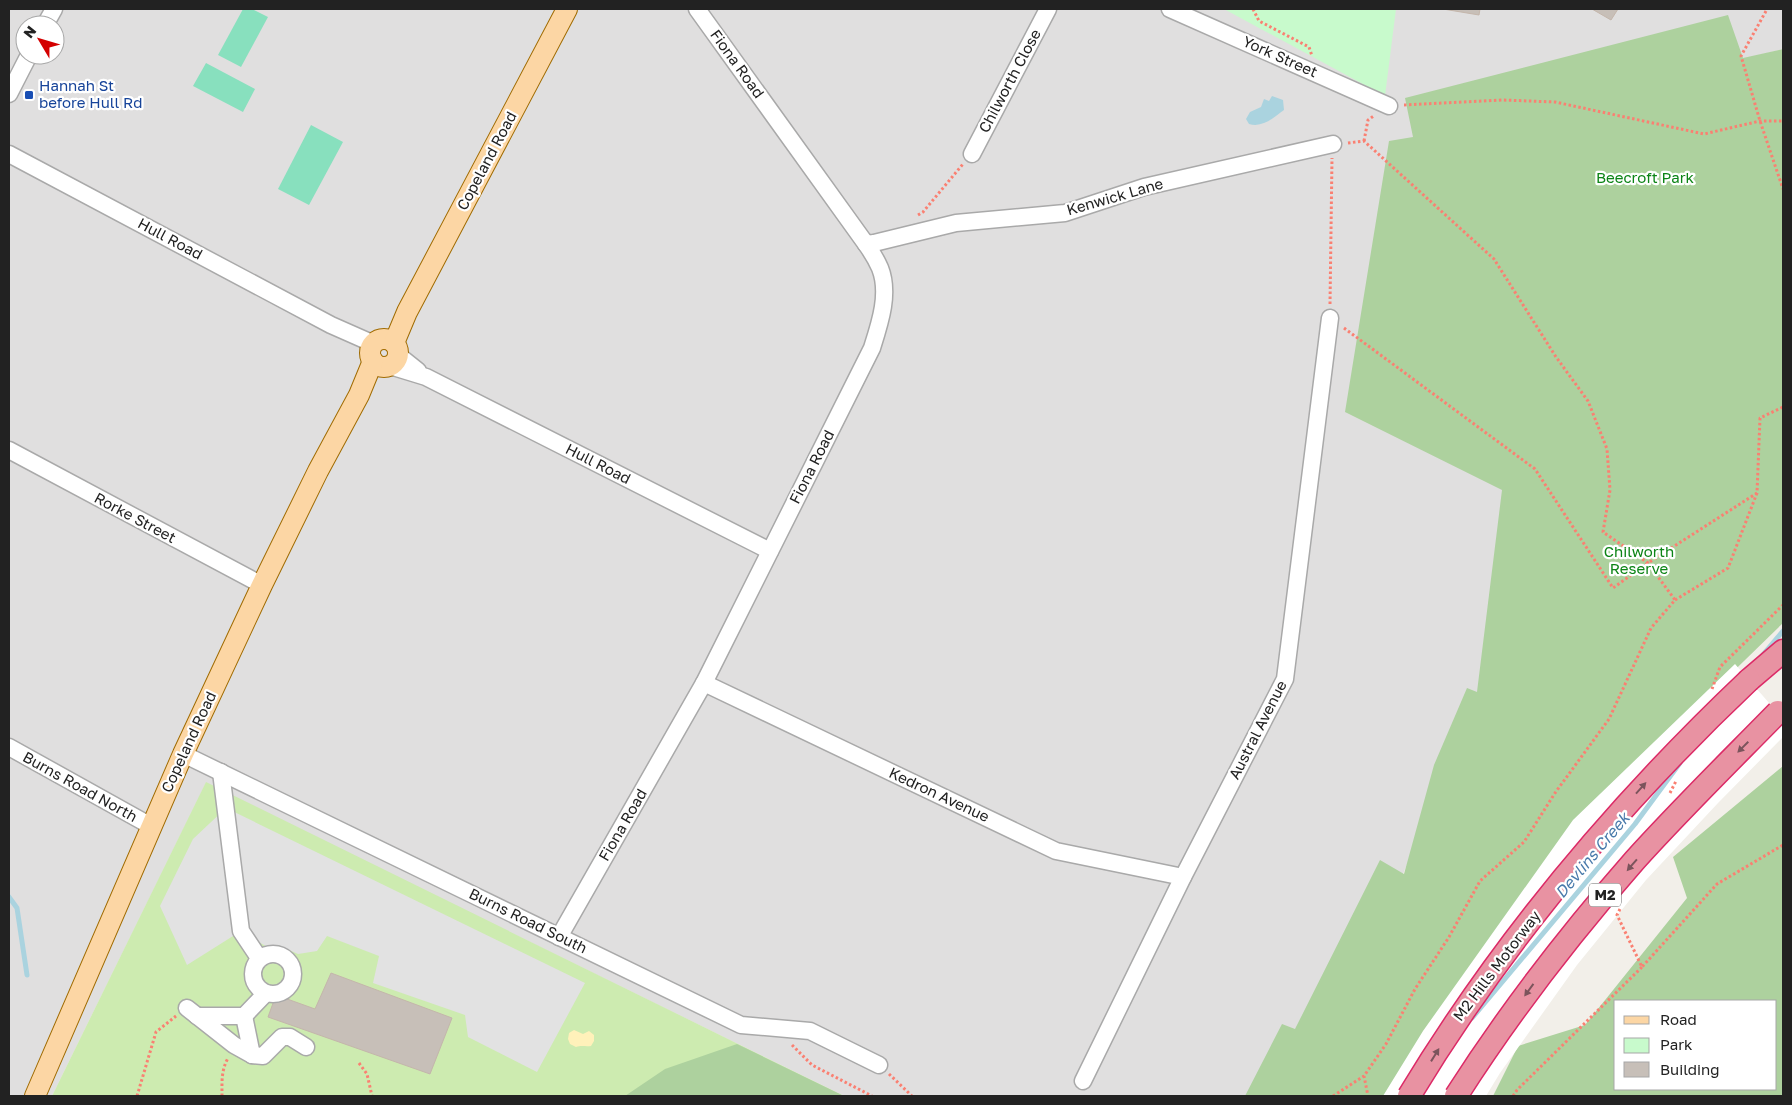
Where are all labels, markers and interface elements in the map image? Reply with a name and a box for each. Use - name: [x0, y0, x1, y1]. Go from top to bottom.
- north arrow: [15, 15, 65, 65]
- text: N: [19, 22, 39, 41]
- street label: Chilworth Close: [974, 25, 1044, 135]
- street label: Fiona Road: [707, 26, 769, 101]
- street label: York Street: [1240, 32, 1321, 81]
- place label: Hannah St before Hull Rd: [39, 76, 142, 111]
- marker: Hannah St before Hull Rd: [23, 89, 35, 101]
- street label: Copeland Road: [452, 108, 520, 213]
- park label: Beecroft Park: [1596, 168, 1695, 186]
- street label: Kenwick Lane: [1064, 174, 1165, 218]
- street label: Hull Road: [135, 214, 206, 263]
- street label: Fiona Road: [785, 427, 837, 506]
- street label: Hull Road: [563, 439, 634, 487]
- street label: Rorke Street: [92, 488, 179, 546]
- park label: Chilworth Reserve: [1604, 542, 1674, 577]
- street label: Austral Avenue: [1224, 677, 1290, 782]
- street label: Copeland Road: [157, 688, 219, 795]
- one-way arrow: [1738, 741, 1750, 753]
- street label: Burns Road North: [20, 747, 141, 825]
- street label: Kedron Avenue: [886, 763, 993, 825]
- one-way arrow: [1635, 783, 1647, 795]
- street label: Fiona Road: [594, 785, 650, 864]
- water label: Devlins Creek: [1550, 807, 1635, 902]
- one-way arrow: [1626, 858, 1637, 871]
- street label: Burns Road South: [466, 884, 590, 957]
- road number: M2: [1589, 884, 1621, 906]
- street label: M2 Hills Motorway: [1449, 906, 1544, 1024]
- one-way arrow: [1524, 984, 1534, 997]
- legend: [1614, 1000, 1777, 1090]
- text: Road: [1660, 1010, 1697, 1028]
- text: Park: [1660, 1035, 1693, 1053]
- one-way arrow: [1430, 1048, 1440, 1061]
- text: Building: [1660, 1060, 1720, 1078]

